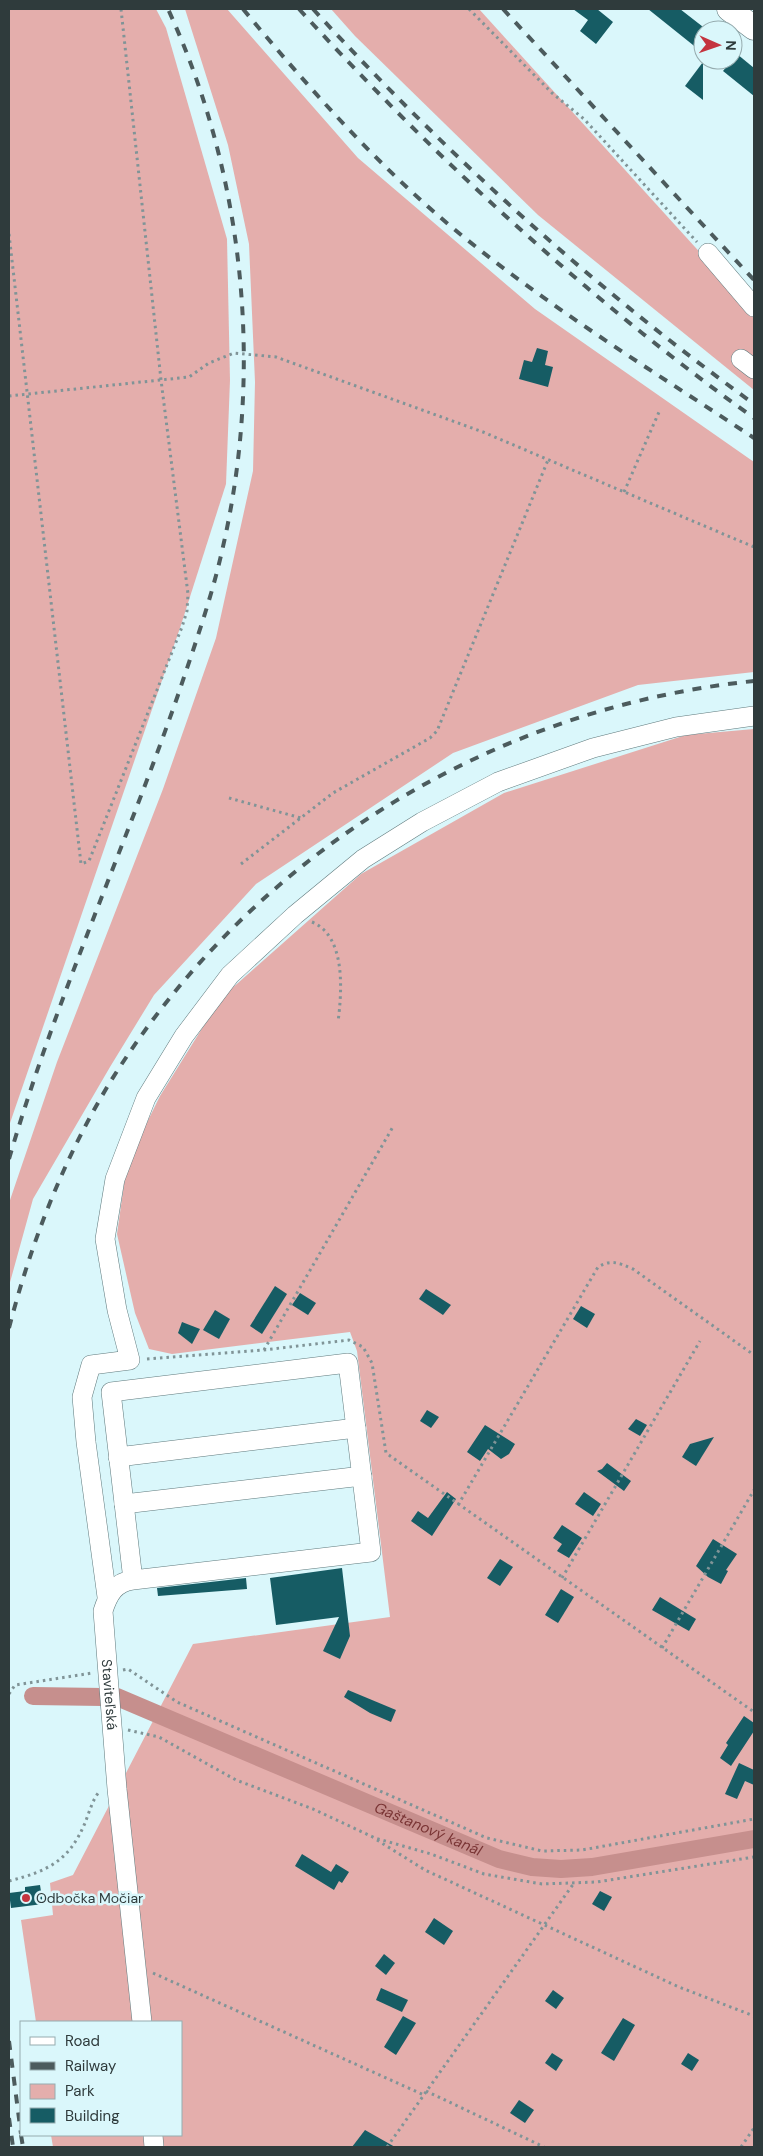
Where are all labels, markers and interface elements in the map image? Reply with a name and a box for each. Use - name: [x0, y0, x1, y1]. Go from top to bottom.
- north arrow: [693, 20, 743, 70]
- text: N: [722, 40, 740, 51]
- street label: Staviteľská: [98, 1658, 121, 1731]
- water label: Gaštanový kanál: [371, 1797, 486, 1861]
- place label: Odbočka Močiar: [36, 1889, 143, 1907]
- marker: Odbočka Močiar: [20, 1892, 32, 1904]
- legend: [20, 2021, 182, 2136]
- text: Road: [65, 2031, 100, 2051]
- text: Railway: [65, 2056, 117, 2076]
- text: Park: [65, 2081, 95, 2101]
- text: Building: [65, 2106, 120, 2126]

